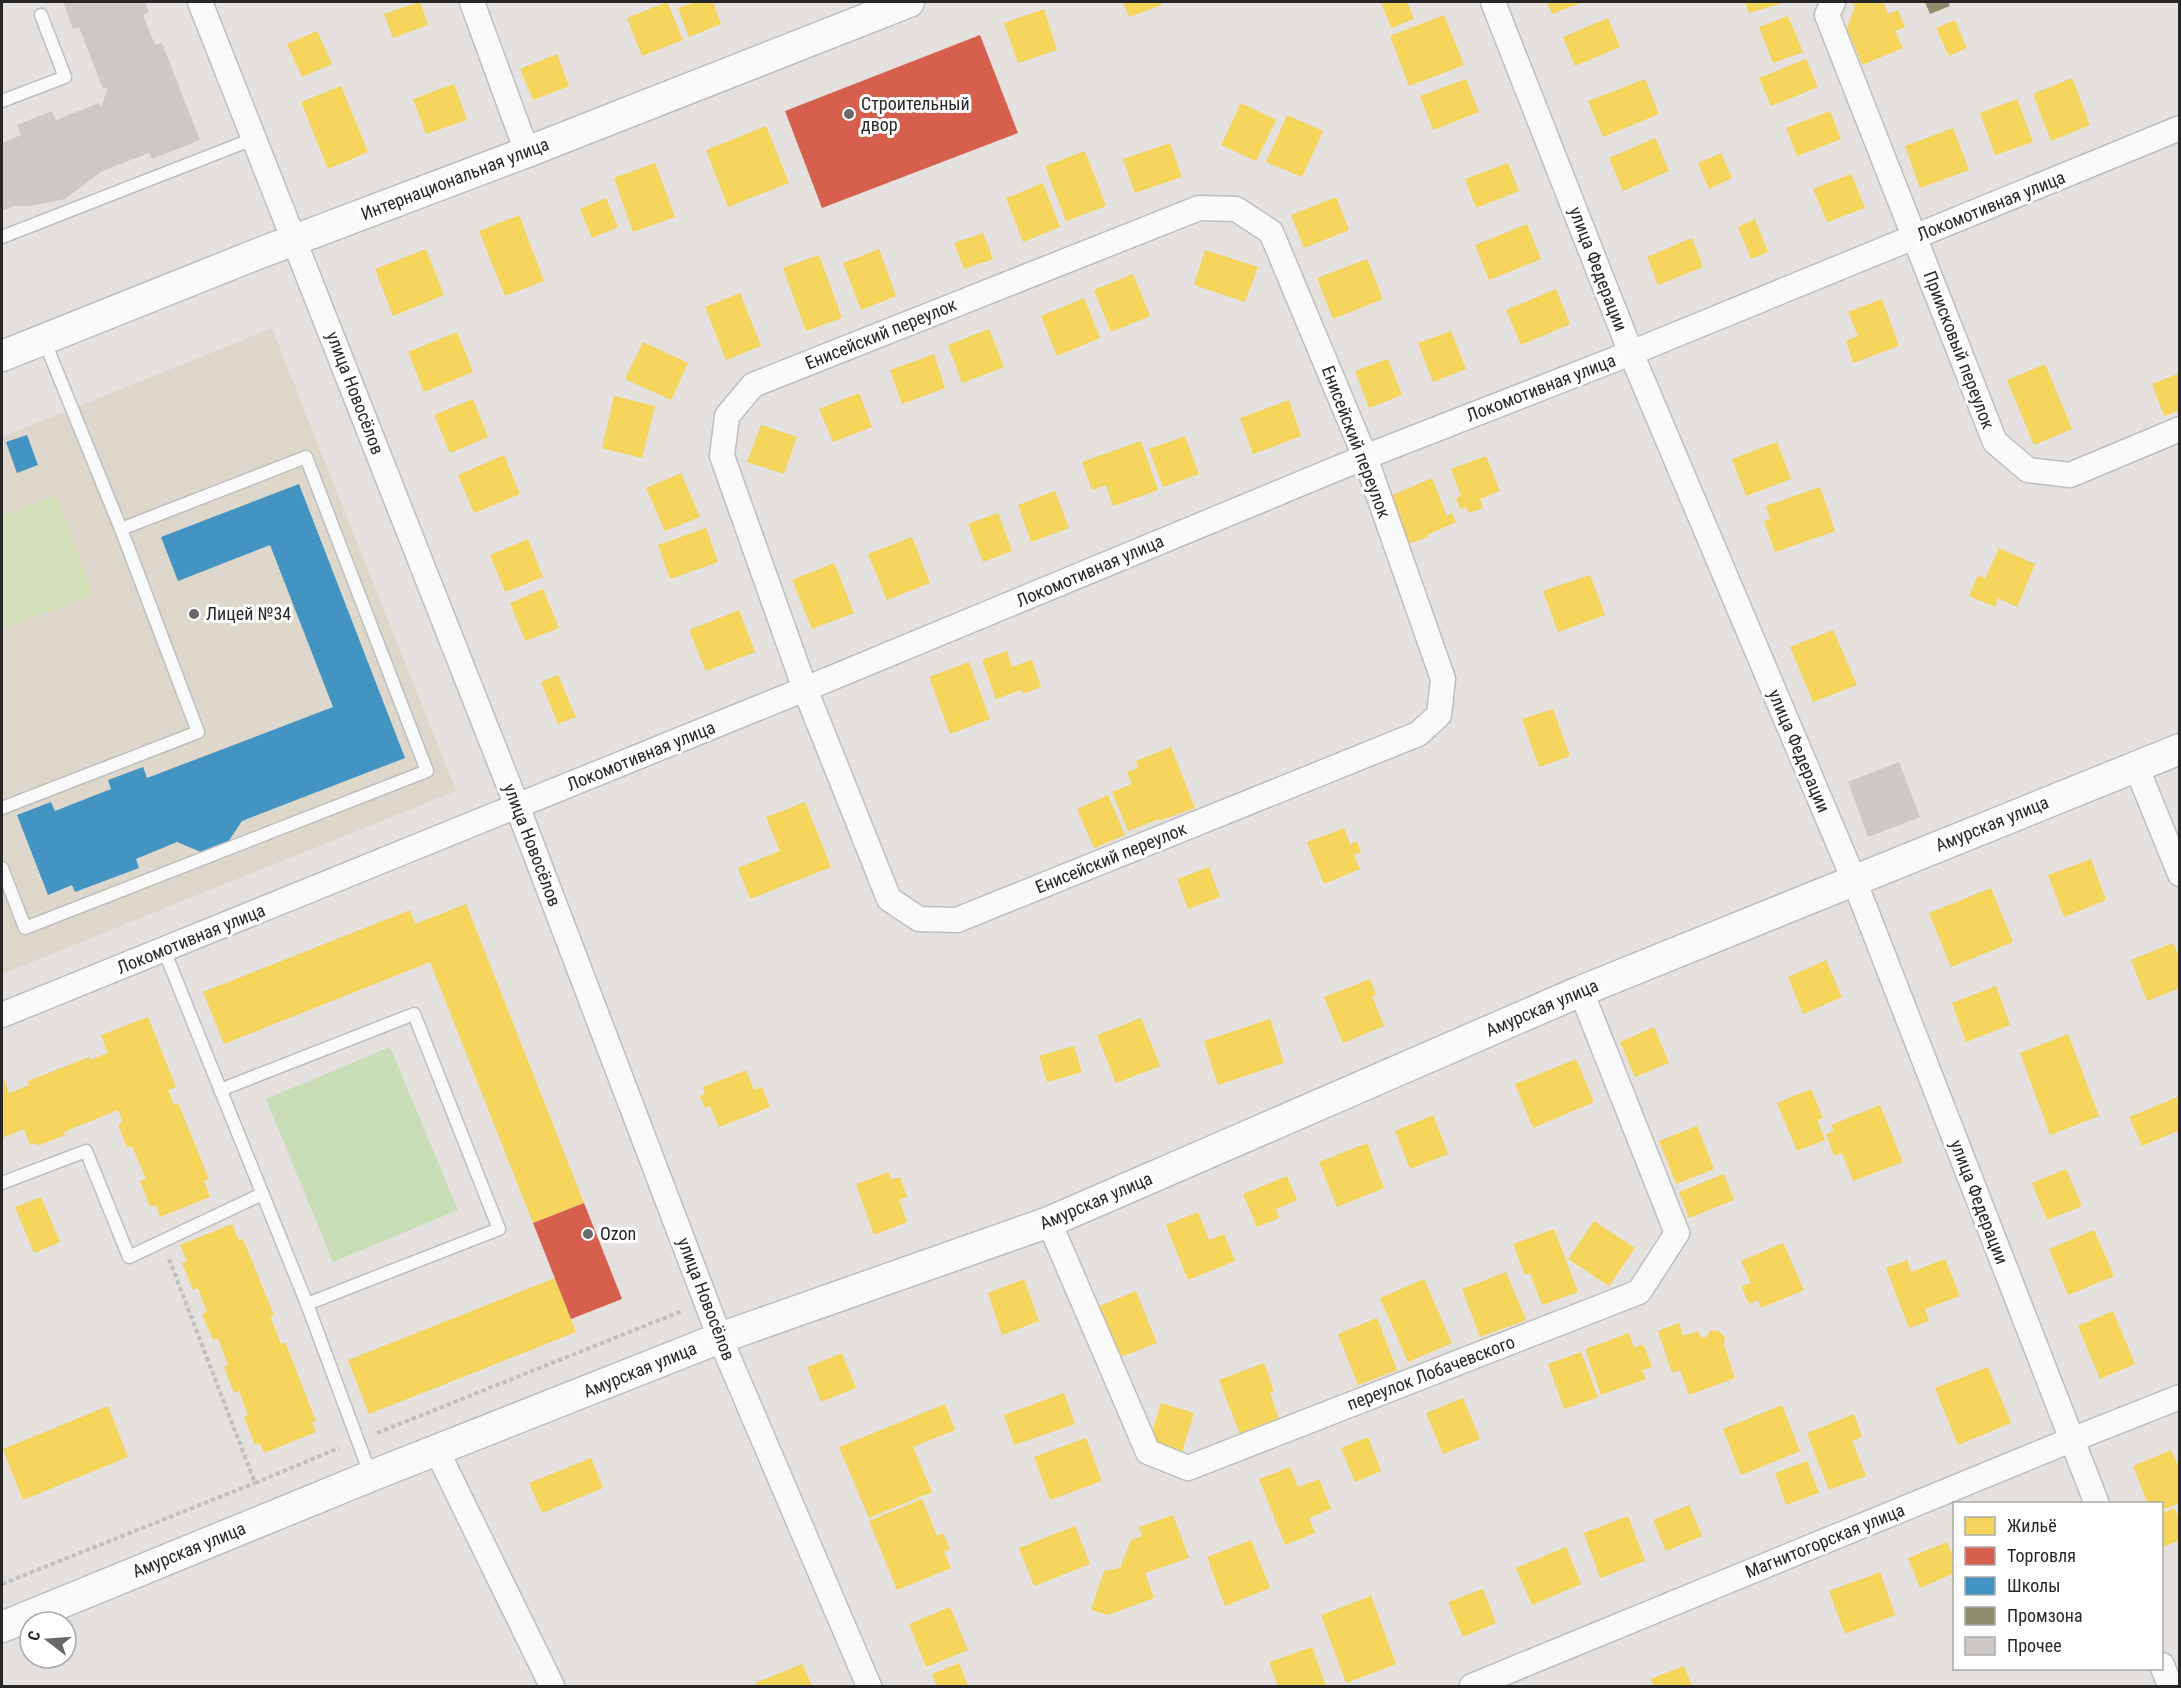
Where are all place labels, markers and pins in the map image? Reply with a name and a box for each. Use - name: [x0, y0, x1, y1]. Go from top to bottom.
- place label: Строительный двор: [861, 93, 970, 135]
- marker: Строительный двор: [842, 107, 856, 121]
- place label: Лицей №34: [206, 603, 291, 624]
- marker: Лицей №34: [187, 607, 201, 621]
- place label: Ozon: [600, 1223, 636, 1244]
- marker: Ozon: [581, 1227, 595, 1241]

